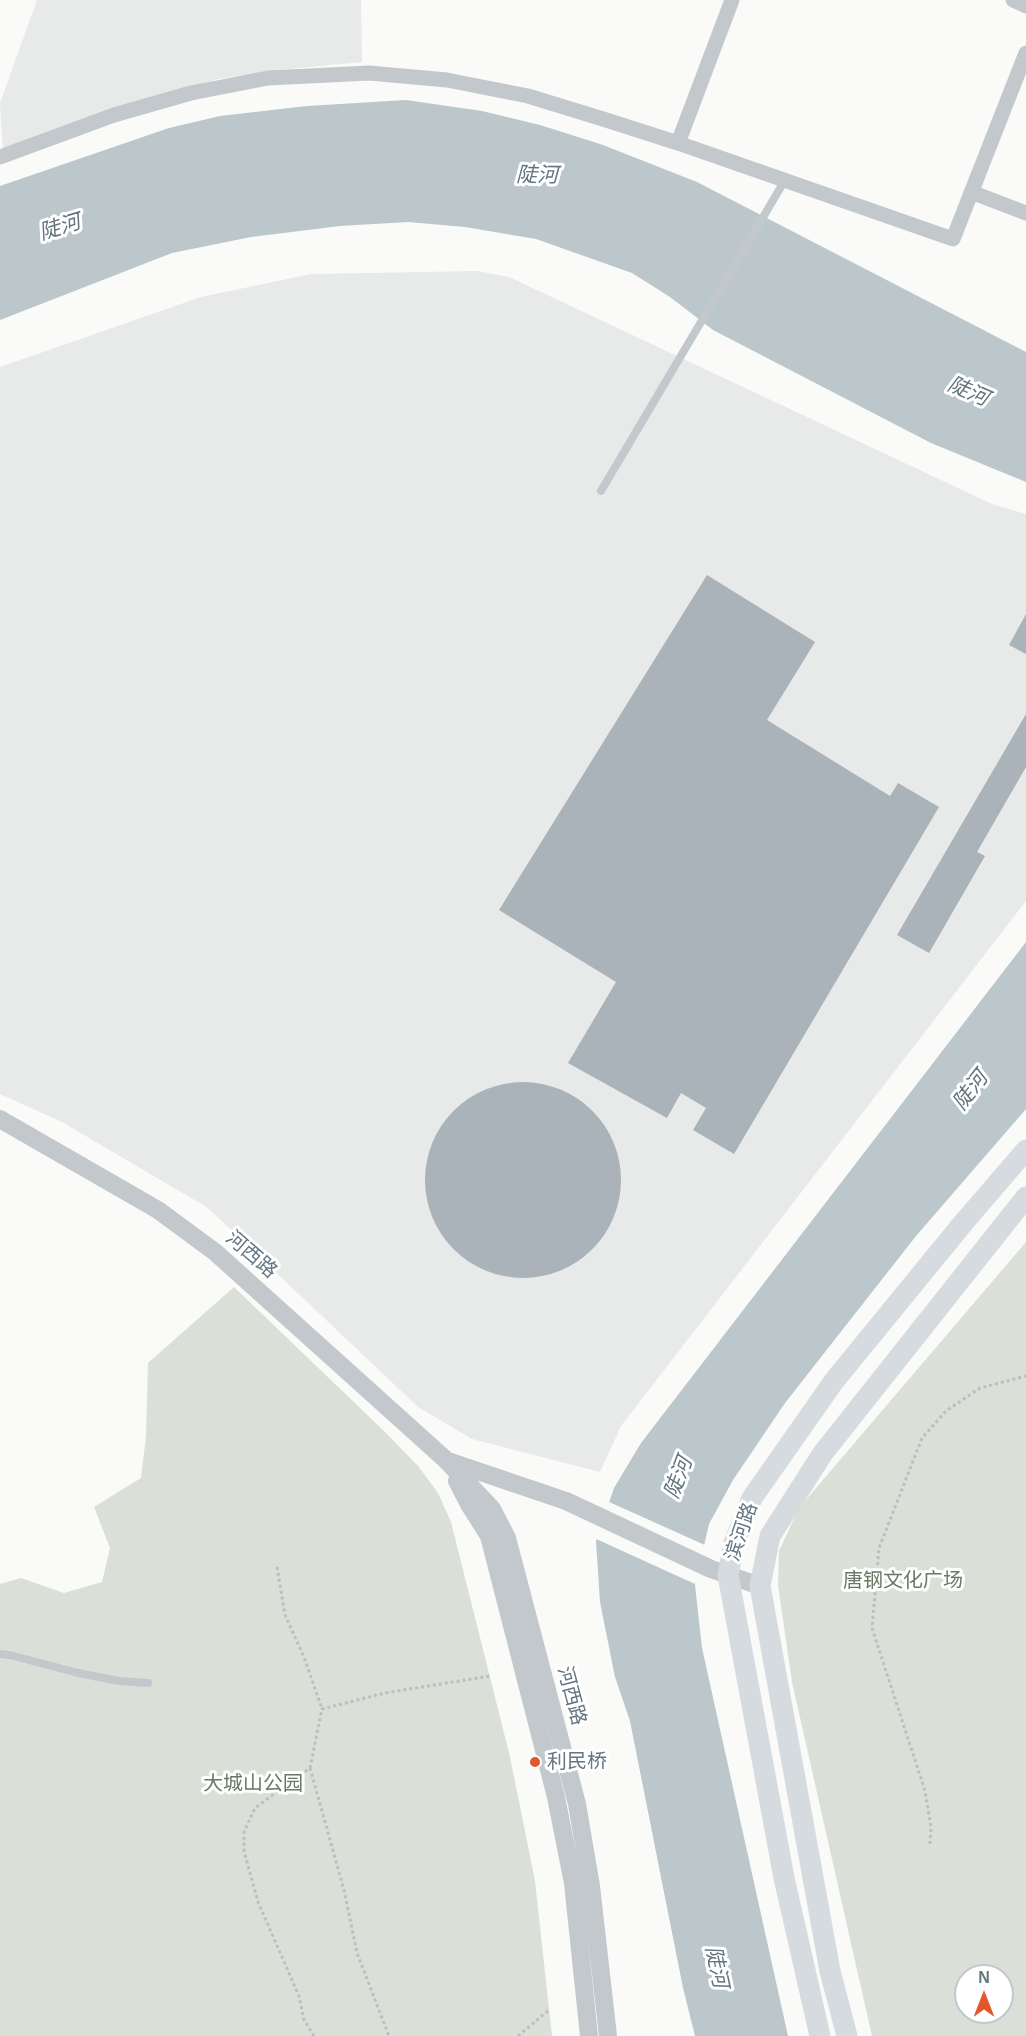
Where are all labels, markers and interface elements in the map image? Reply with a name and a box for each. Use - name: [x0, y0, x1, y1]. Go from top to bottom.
- water label: 陡河: [516, 163, 558, 189]
- water label: 陡河: [36, 210, 84, 246]
- water label: 陡河: [944, 372, 992, 412]
- water label: 陡河: [948, 1067, 994, 1115]
- street label: 河西路: [220, 1226, 282, 1284]
- water label: 陡河: [660, 1454, 698, 1502]
- street label: 滨河路: [721, 1500, 763, 1564]
- park label: 唐钢文化广场: [843, 1569, 963, 1593]
- street label: 河西路: [552, 1664, 590, 1728]
- place label: 利民桥: [547, 1750, 607, 1774]
- marker: 利民桥: [528, 1755, 542, 1769]
- park label: 大城山公园: [203, 1772, 303, 1796]
- water label: 陡河: [699, 1944, 733, 1990]
- north arrow: [954, 1964, 1014, 2024]
- text: N: [978, 1969, 990, 1986]

